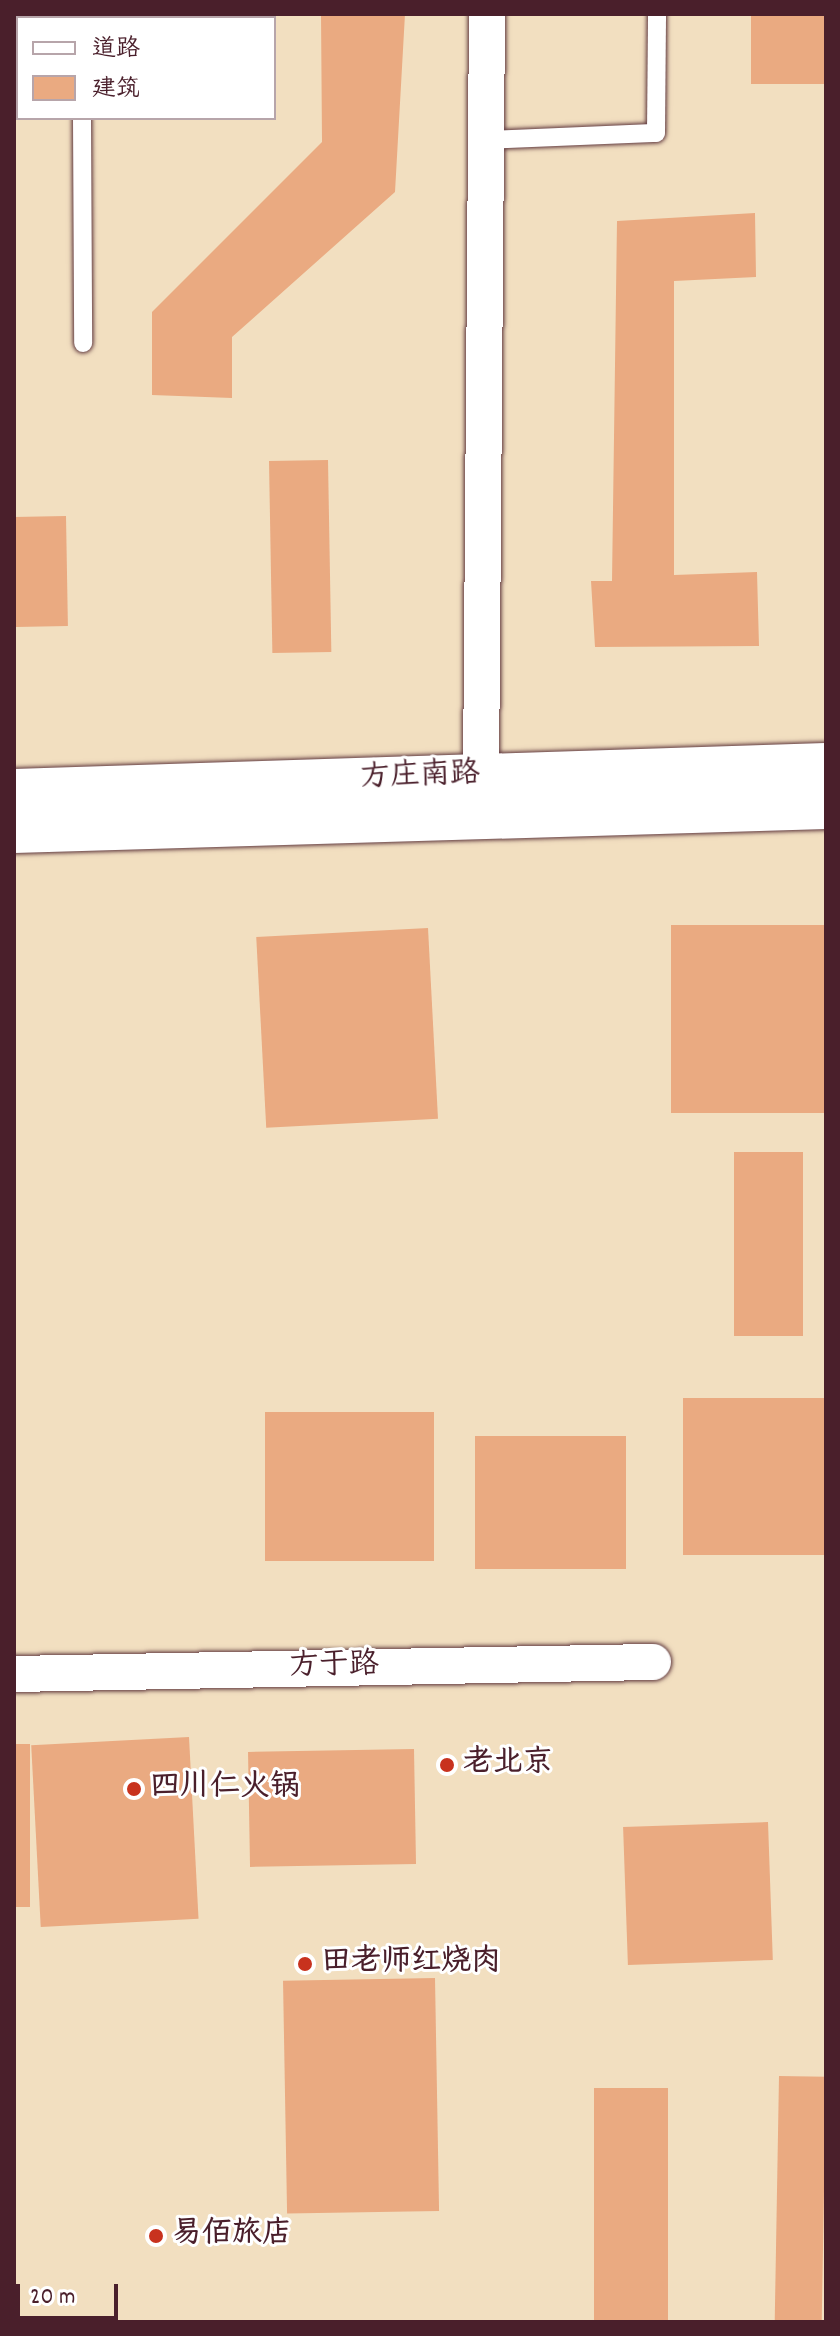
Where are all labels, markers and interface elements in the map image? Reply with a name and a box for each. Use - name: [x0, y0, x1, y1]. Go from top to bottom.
- legend: [16, 16, 276, 120]
- text: 道路: [92, 33, 140, 67]
- text: 建筑: [92, 73, 140, 107]
- street label: 方庄南路: [359, 758, 481, 798]
- street label: 方于路: [289, 1649, 379, 1687]
- place label: 老北京: [463, 1747, 553, 1783]
- marker: 老北京: [438, 1756, 456, 1774]
- place label: 四川仁火锅: [150, 1771, 300, 1807]
- marker: 四川仁火锅: [125, 1780, 143, 1798]
- place label: 田老师红烧肉: [321, 1946, 501, 1982]
- marker: 田老师红烧肉: [296, 1955, 314, 1973]
- place label: 易佰旅店: [172, 2218, 292, 2254]
- marker: 易佰旅店: [147, 2227, 165, 2245]
- scale bar: [20, 2268, 122, 2318]
- text: 20 m: [30, 2281, 76, 2315]

